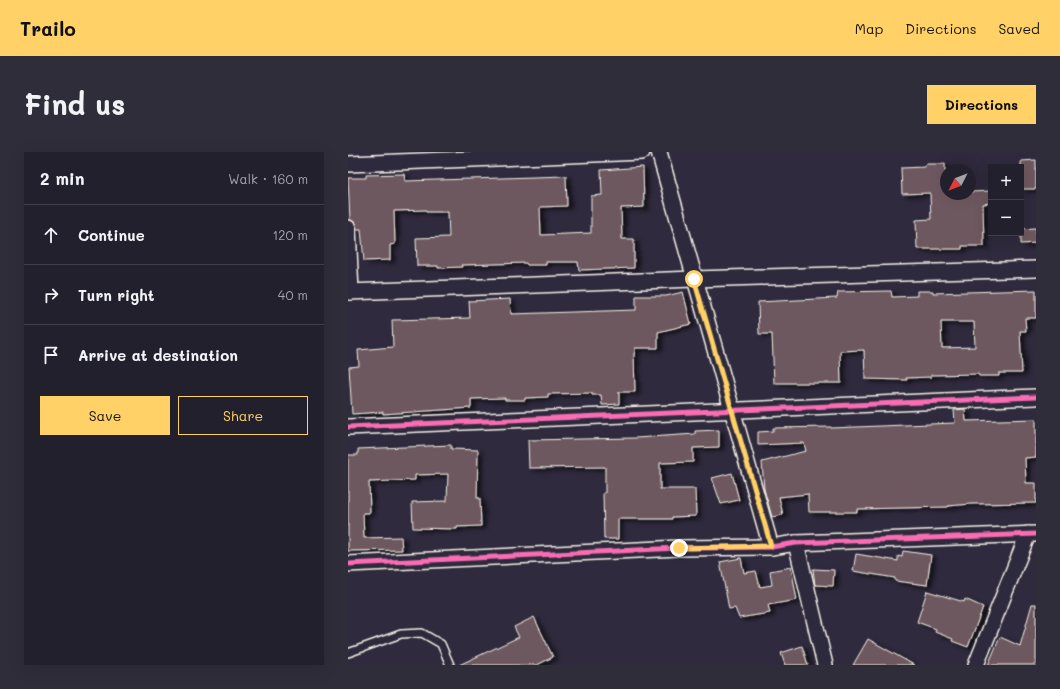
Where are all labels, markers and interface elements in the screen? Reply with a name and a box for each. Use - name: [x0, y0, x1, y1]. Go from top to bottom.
- text: Trailo: [20, 16, 76, 41]
- text: Map: [855, 19, 883, 38]
- text: Directions: [905, 19, 976, 38]
- text: Saved: [998, 19, 1040, 38]
- button: Directions: [927, 85, 1036, 124]
- text: Find us: [24, 86, 125, 122]
- north arrow: [940, 164, 976, 200]
- map controls: [988, 164, 1024, 236]
- button: +: [988, 164, 1024, 200]
- text: 2 min: [40, 167, 85, 189]
- text: Walk · 160 m: [228, 170, 308, 187]
- button: −: [988, 200, 1024, 236]
- icon: ahead: [40, 224, 62, 246]
- text: Continue: [78, 225, 145, 245]
- text: 120 m: [272, 226, 308, 243]
- route start: [685, 270, 703, 288]
- icon: right: [40, 284, 62, 306]
- text: Turn right: [78, 285, 155, 305]
- text: 40 m: [278, 286, 308, 303]
- icon: arrive: [40, 344, 62, 366]
- text: Arrive at destination: [78, 345, 238, 365]
- button: Save: [40, 396, 170, 435]
- button: Share: [178, 396, 308, 435]
- route end: [670, 539, 688, 557]

